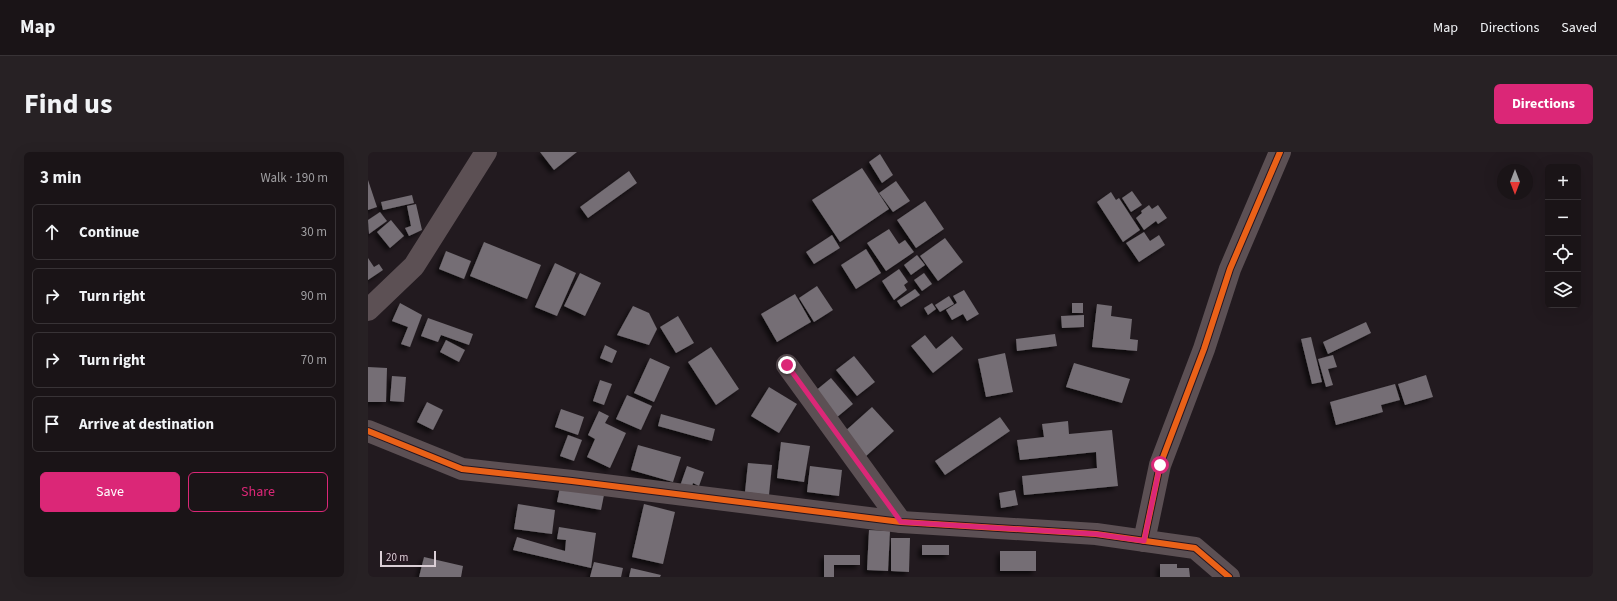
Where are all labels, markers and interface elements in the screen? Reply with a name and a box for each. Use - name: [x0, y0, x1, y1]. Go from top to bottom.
- text: Map: [20, 14, 55, 41]
- text: Map: [1433, 18, 1458, 38]
- text: Directions: [1480, 18, 1539, 38]
- text: Saved: [1561, 18, 1597, 38]
- text: Find us: [24, 84, 112, 124]
- button: Directions: [1494, 84, 1593, 124]
- north arrow: [1497, 164, 1533, 200]
- map controls: [1545, 164, 1581, 308]
- button: +: [1545, 164, 1581, 200]
- text: 3 min: [40, 166, 81, 190]
- text: Walk · 190 m: [260, 169, 328, 187]
- button: −: [1545, 200, 1581, 236]
- icon: ahead: [41, 221, 63, 243]
- text: Continue: [79, 222, 139, 243]
- text: 30 m: [301, 223, 327, 241]
- button: locate: [1545, 236, 1581, 272]
- button: layers: [1545, 272, 1581, 308]
- icon: right: [41, 285, 63, 307]
- text: Turn right: [79, 286, 145, 307]
- text: 90 m: [301, 287, 327, 305]
- icon: right: [41, 349, 63, 371]
- text: Turn right: [79, 350, 145, 371]
- text: 70 m: [301, 351, 327, 369]
- route end: [778, 356, 796, 374]
- icon: arrive: [41, 413, 63, 435]
- text: Arrive at destination: [79, 414, 214, 435]
- route start: [1151, 456, 1169, 474]
- button: Save: [40, 472, 180, 512]
- button: Share: [188, 472, 328, 512]
- scale bar: [380, 549, 436, 568]
- text: 20 m: [386, 550, 408, 565]

